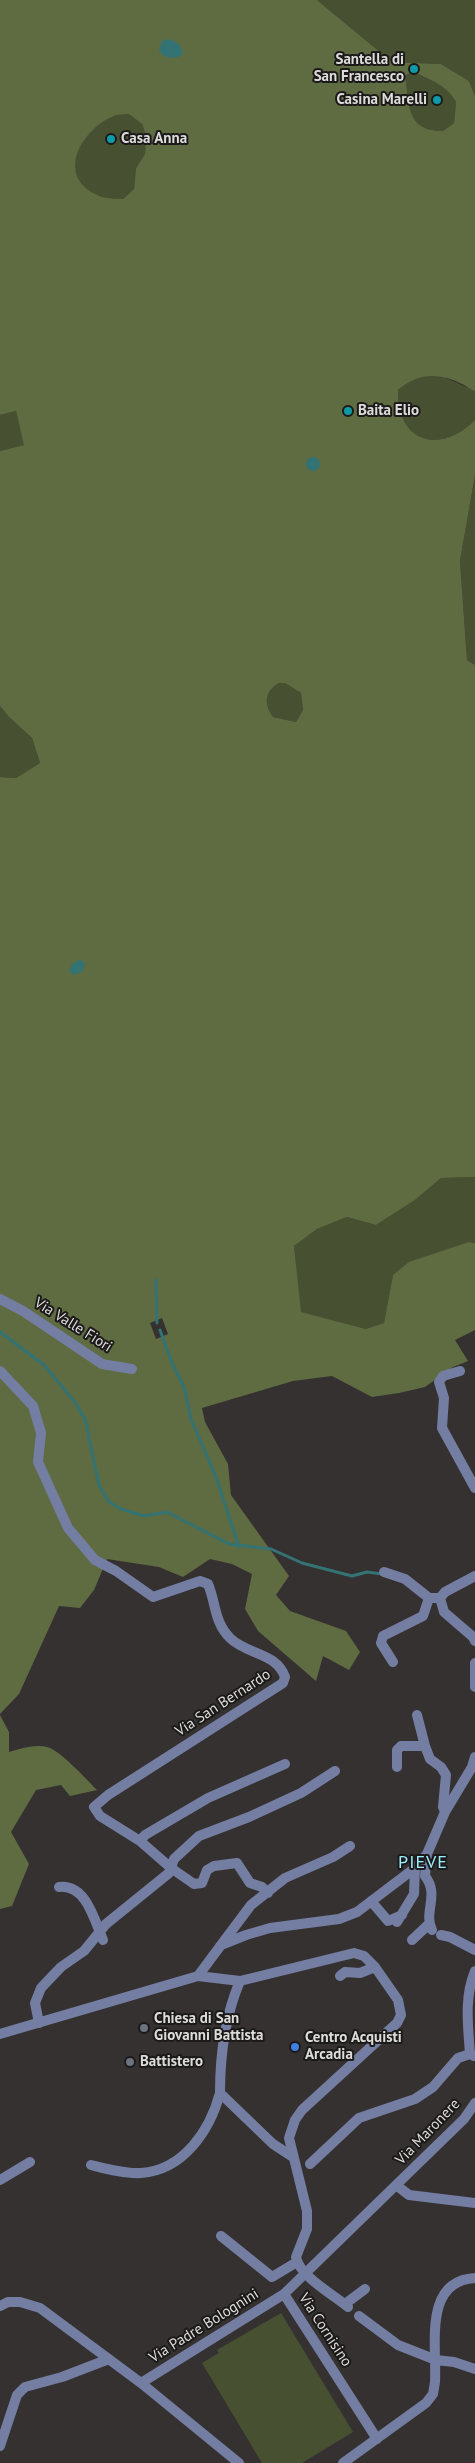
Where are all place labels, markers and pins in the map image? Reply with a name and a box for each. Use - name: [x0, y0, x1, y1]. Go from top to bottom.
- place label: Santella di San Francesco: [314, 51, 404, 86]
- marker: Santella di San Francesco: [408, 63, 420, 75]
- place label: Casina Marelli: [336, 91, 427, 109]
- marker: Casina Marelli: [431, 94, 443, 106]
- place label: Casa Anna: [121, 130, 187, 148]
- marker: Casa Anna: [105, 133, 117, 145]
- place label: Baita Elio: [358, 402, 419, 420]
- marker: Baita Elio: [342, 405, 354, 417]
- place label: Chiesa di San Giovanni Battista: [154, 2010, 264, 2045]
- marker: Chiesa di San Giovanni Battista: [138, 2022, 150, 2034]
- place label: Centro Acquisti Arcadia: [305, 2029, 402, 2064]
- marker: Centro Acquisti Arcadia: [289, 2041, 301, 2053]
- place label: Battistero: [140, 2053, 203, 2071]
- marker: Battistero: [124, 2056, 136, 2068]

